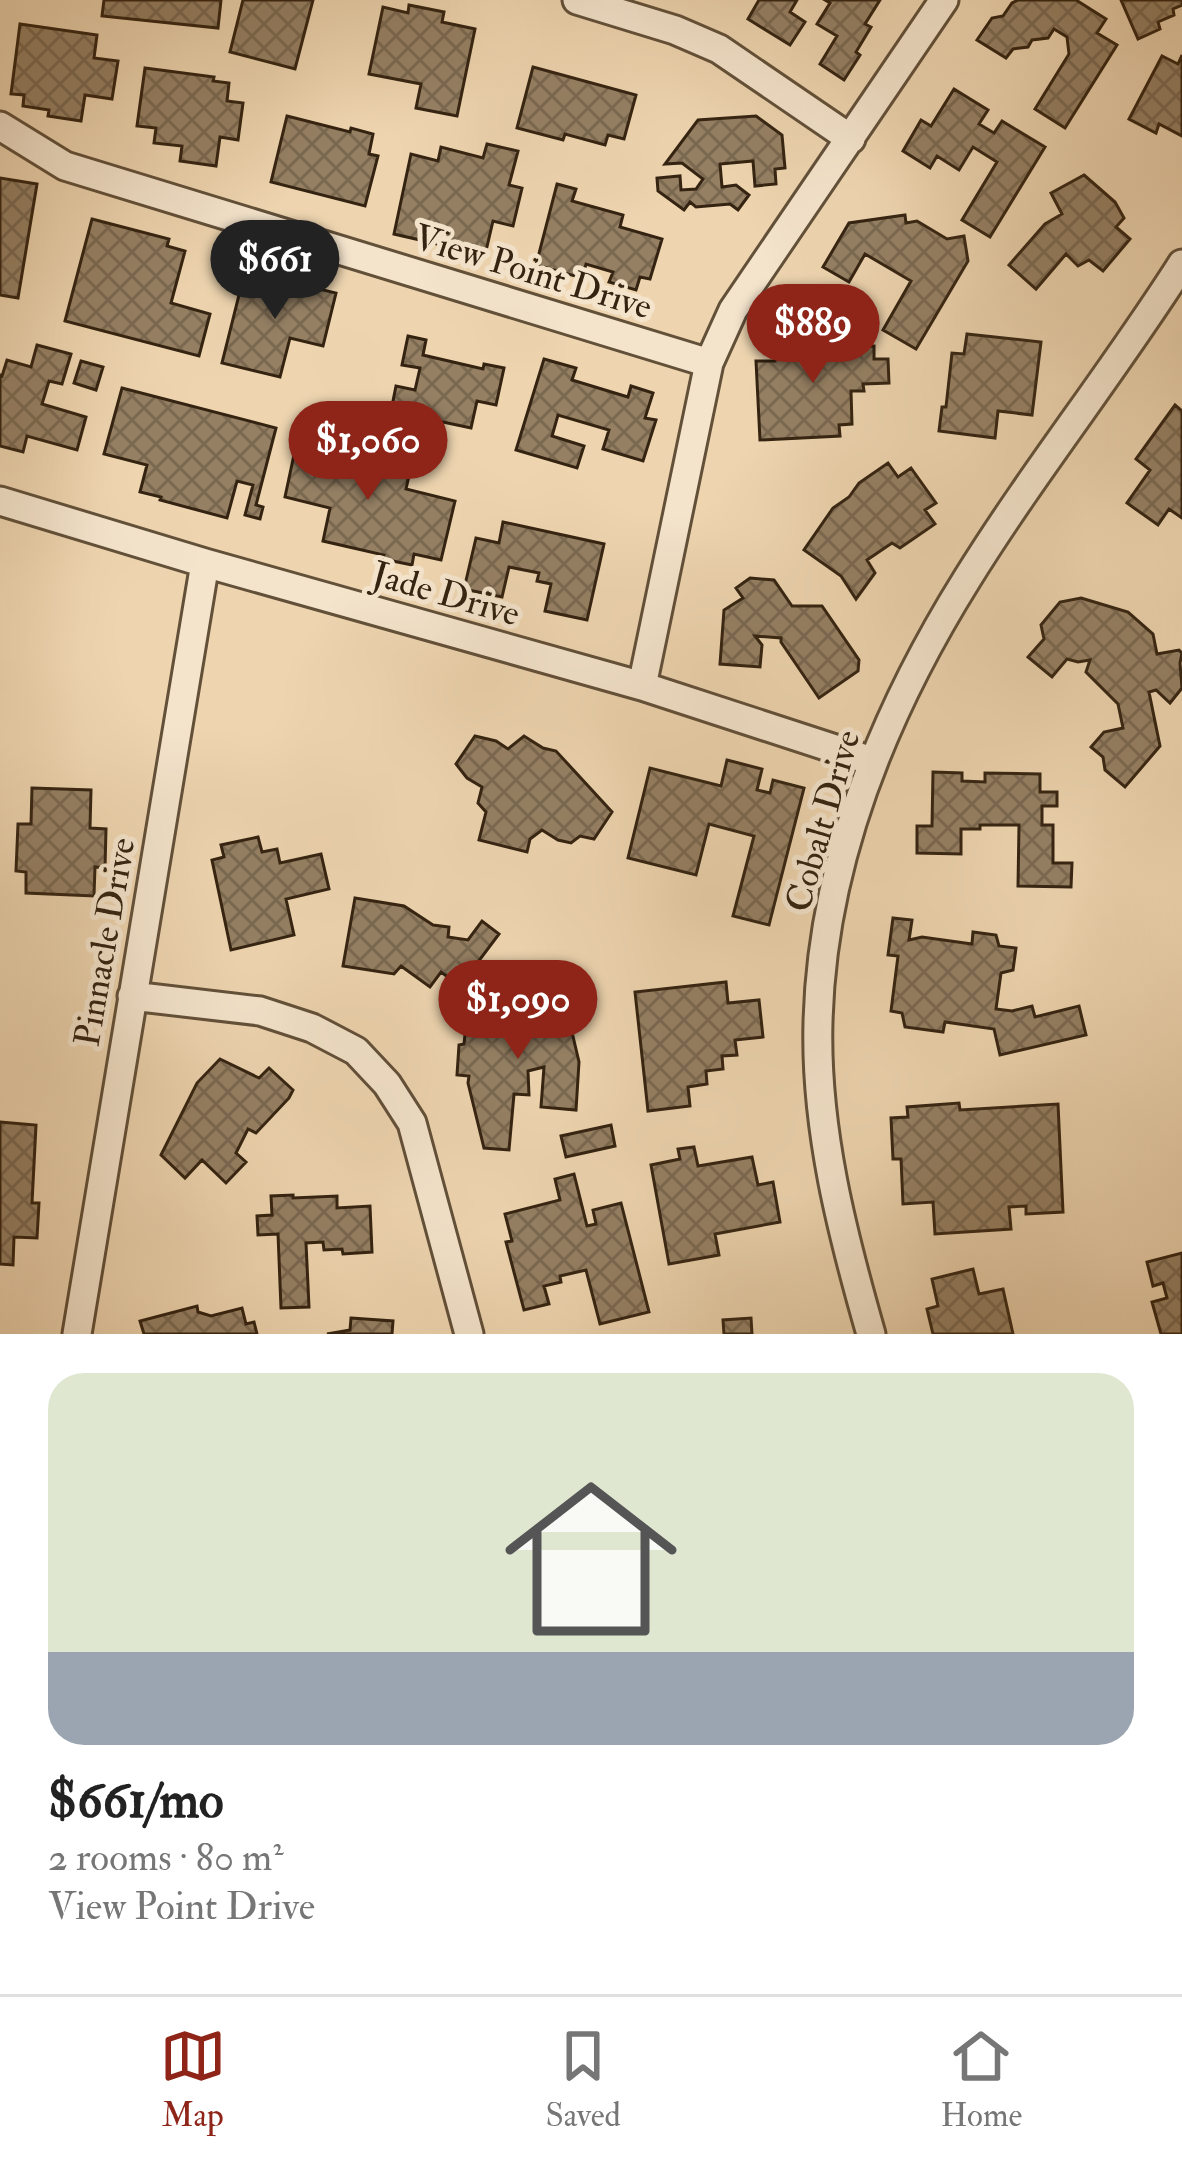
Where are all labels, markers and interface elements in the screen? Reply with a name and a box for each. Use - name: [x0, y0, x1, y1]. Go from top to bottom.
- street label: View Point Drive: [409, 214, 657, 330]
- pin: $661: [204, 220, 346, 322]
- text: $661: [237, 234, 313, 283]
- pin: $889: [742, 284, 884, 386]
- text: $889: [774, 298, 852, 347]
- pin: $1,060: [270, 401, 466, 503]
- text: $1,060: [316, 415, 420, 464]
- street label: Jade Drive: [366, 551, 525, 636]
- street label: Cobalt Drive: [776, 725, 870, 917]
- street label: Pinnacle Drive: [65, 834, 145, 1050]
- pin: $1,090: [420, 960, 616, 1062]
- text: $1,090: [465, 974, 571, 1023]
- icon: home: [483, 1451, 699, 1667]
- text: $661/mo: [48, 1769, 223, 1833]
- text: 2 rooms · 80 m²: [48, 1833, 283, 1882]
- text: View Point Drive: [48, 1882, 315, 1931]
- tab: Map: [160, 2023, 226, 2136]
- tab: Saved: [545, 2023, 621, 2136]
- tab: Home: [940, 2023, 1022, 2136]

